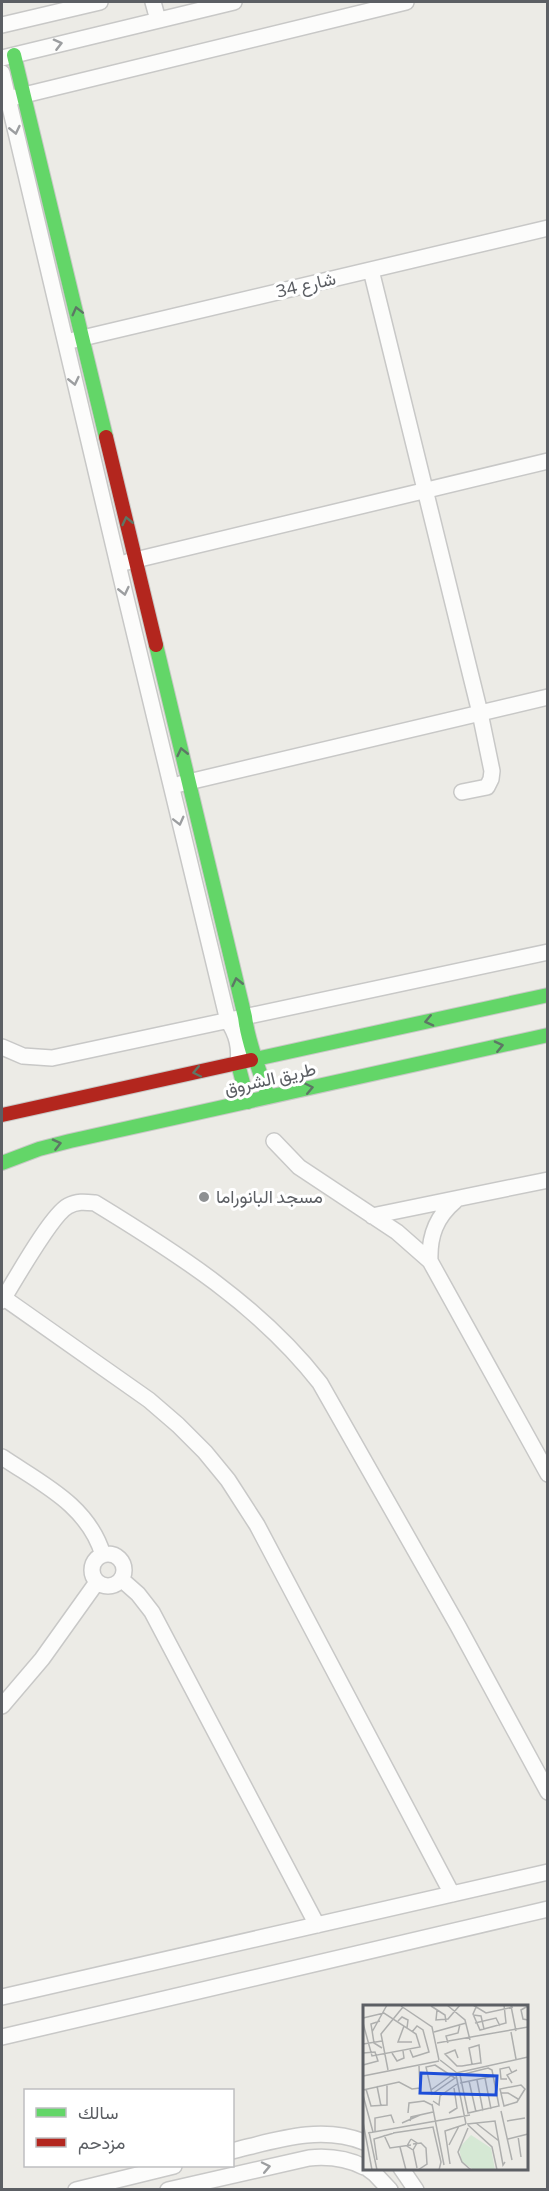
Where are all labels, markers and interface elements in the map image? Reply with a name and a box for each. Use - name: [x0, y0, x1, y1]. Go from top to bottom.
- one-way arrow: [53, 39, 63, 52]
- one-way arrow: [7, 124, 20, 134]
- street label: شارع 34: [274, 266, 338, 304]
- one-way arrow: [71, 306, 84, 316]
- one-way arrow: [67, 375, 80, 385]
- one-way arrow: [122, 517, 135, 527]
- one-way arrow: [116, 586, 129, 596]
- one-way arrow: [177, 747, 190, 757]
- one-way arrow: [172, 816, 185, 826]
- one-way arrow: [231, 978, 244, 988]
- one-way arrow: [424, 1014, 434, 1027]
- one-way arrow: [494, 1040, 504, 1053]
- street label: طريق الشروق: [222, 1057, 318, 1100]
- one-way arrow: [193, 1065, 203, 1078]
- one-way arrow: [303, 1083, 313, 1096]
- one-way arrow: [51, 1139, 61, 1152]
- place label: مسجد البانوراما: [216, 1185, 323, 1208]
- marker: مسجد البانوراما: [197, 1190, 211, 1204]
- inset map: [363, 2005, 528, 2170]
- legend: [24, 2089, 234, 2167]
- text: سالك: [78, 2101, 118, 2123]
- text: مزدحم: [78, 2131, 125, 2155]
- one-way arrow: [261, 2161, 271, 2174]

